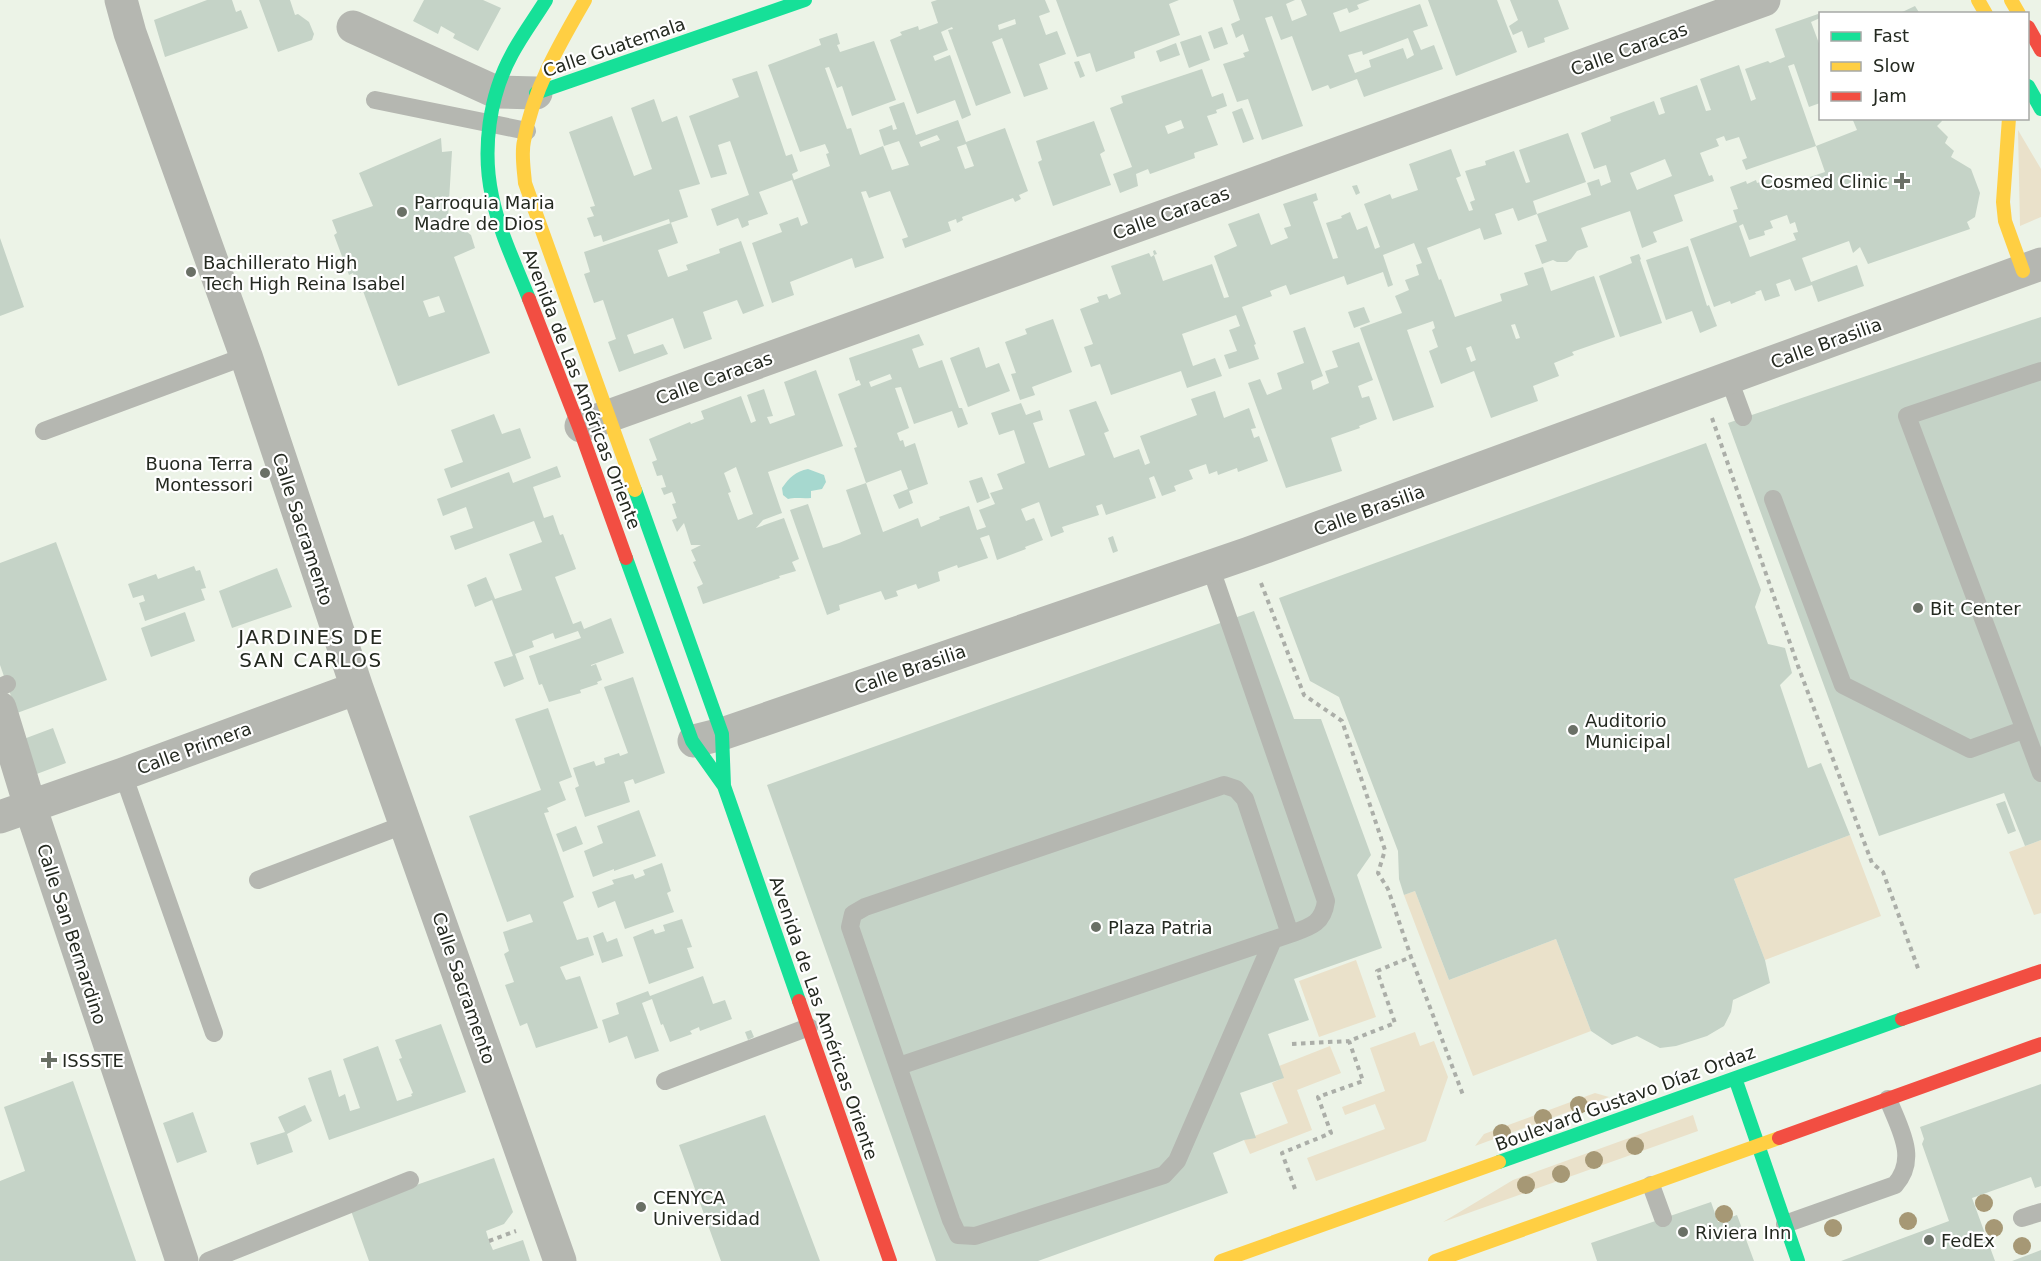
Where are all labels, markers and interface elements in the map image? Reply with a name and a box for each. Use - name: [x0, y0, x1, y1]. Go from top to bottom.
- legend: [1819, 12, 2029, 120]
- street label: Calle Guatemala: [540, 13, 688, 81]
- street label: Calle Caracas: [1568, 18, 1690, 80]
- text: Fast: [1873, 25, 1909, 46]
- text: Slow: [1873, 55, 1915, 76]
- text: Jam: [1872, 85, 1907, 106]
- place label: Cosmed Clinic: [1760, 171, 1888, 192]
- marker: Cosmed Clinic: [1893, 172, 1911, 190]
- street label: Calle Caracas: [1110, 182, 1232, 244]
- place label: Parroquia Maria Madre de Dios: [414, 192, 555, 234]
- marker: Parroquia Maria Madre de Dios: [395, 205, 409, 219]
- street label: Avenida de Las Américas Oriente: [519, 246, 645, 532]
- place label: Bachillerato High Tech High Reina Isabel: [202, 252, 405, 294]
- marker: Bachillerato High Tech High Reina Isabel: [184, 265, 198, 279]
- street label: Calle Brasilia: [1768, 313, 1884, 373]
- street label: Calle Caracas: [653, 347, 775, 409]
- street label: Calle Sacramento: [268, 450, 338, 608]
- place label: Buona Terra Montessori: [146, 453, 253, 495]
- marker: Buona Terra Montessori: [258, 466, 272, 480]
- street label: Calle Brasilia: [1311, 480, 1427, 540]
- place label: Bit Center: [1930, 598, 2021, 619]
- marker: Bit Center: [1911, 601, 1925, 615]
- district label: JARDINES DE SAN CARLOS: [236, 625, 384, 672]
- street label: Calle Brasilia: [851, 640, 969, 698]
- place label: Auditorio Municipal: [1585, 710, 1671, 752]
- street label: Calle Primera: [134, 718, 254, 778]
- marker: Auditorio Municipal: [1566, 723, 1580, 737]
- street label: Calle San Bernardino: [33, 841, 111, 1027]
- street label: Avenida de Las Américas Oriente: [765, 873, 883, 1163]
- street label: Calle Sacramento: [428, 909, 500, 1067]
- place label: Plaza Patria: [1108, 917, 1213, 938]
- marker: Plaza Patria: [1089, 920, 1103, 934]
- street label: Boulevard Gustavo Díaz Ordaz: [1492, 1041, 1758, 1155]
- place label: ISSSTE: [62, 1050, 124, 1071]
- marker: ISSSTE: [40, 1051, 58, 1069]
- place label: CENYCA Universidad: [653, 1187, 760, 1229]
- marker: CENYCA Universidad: [634, 1200, 648, 1214]
- place label: Riviera Inn: [1695, 1222, 1792, 1243]
- marker: Riviera Inn: [1676, 1225, 1690, 1239]
- place label: FedEx: [1941, 1230, 1995, 1251]
- marker: FedEx: [1922, 1233, 1936, 1247]

